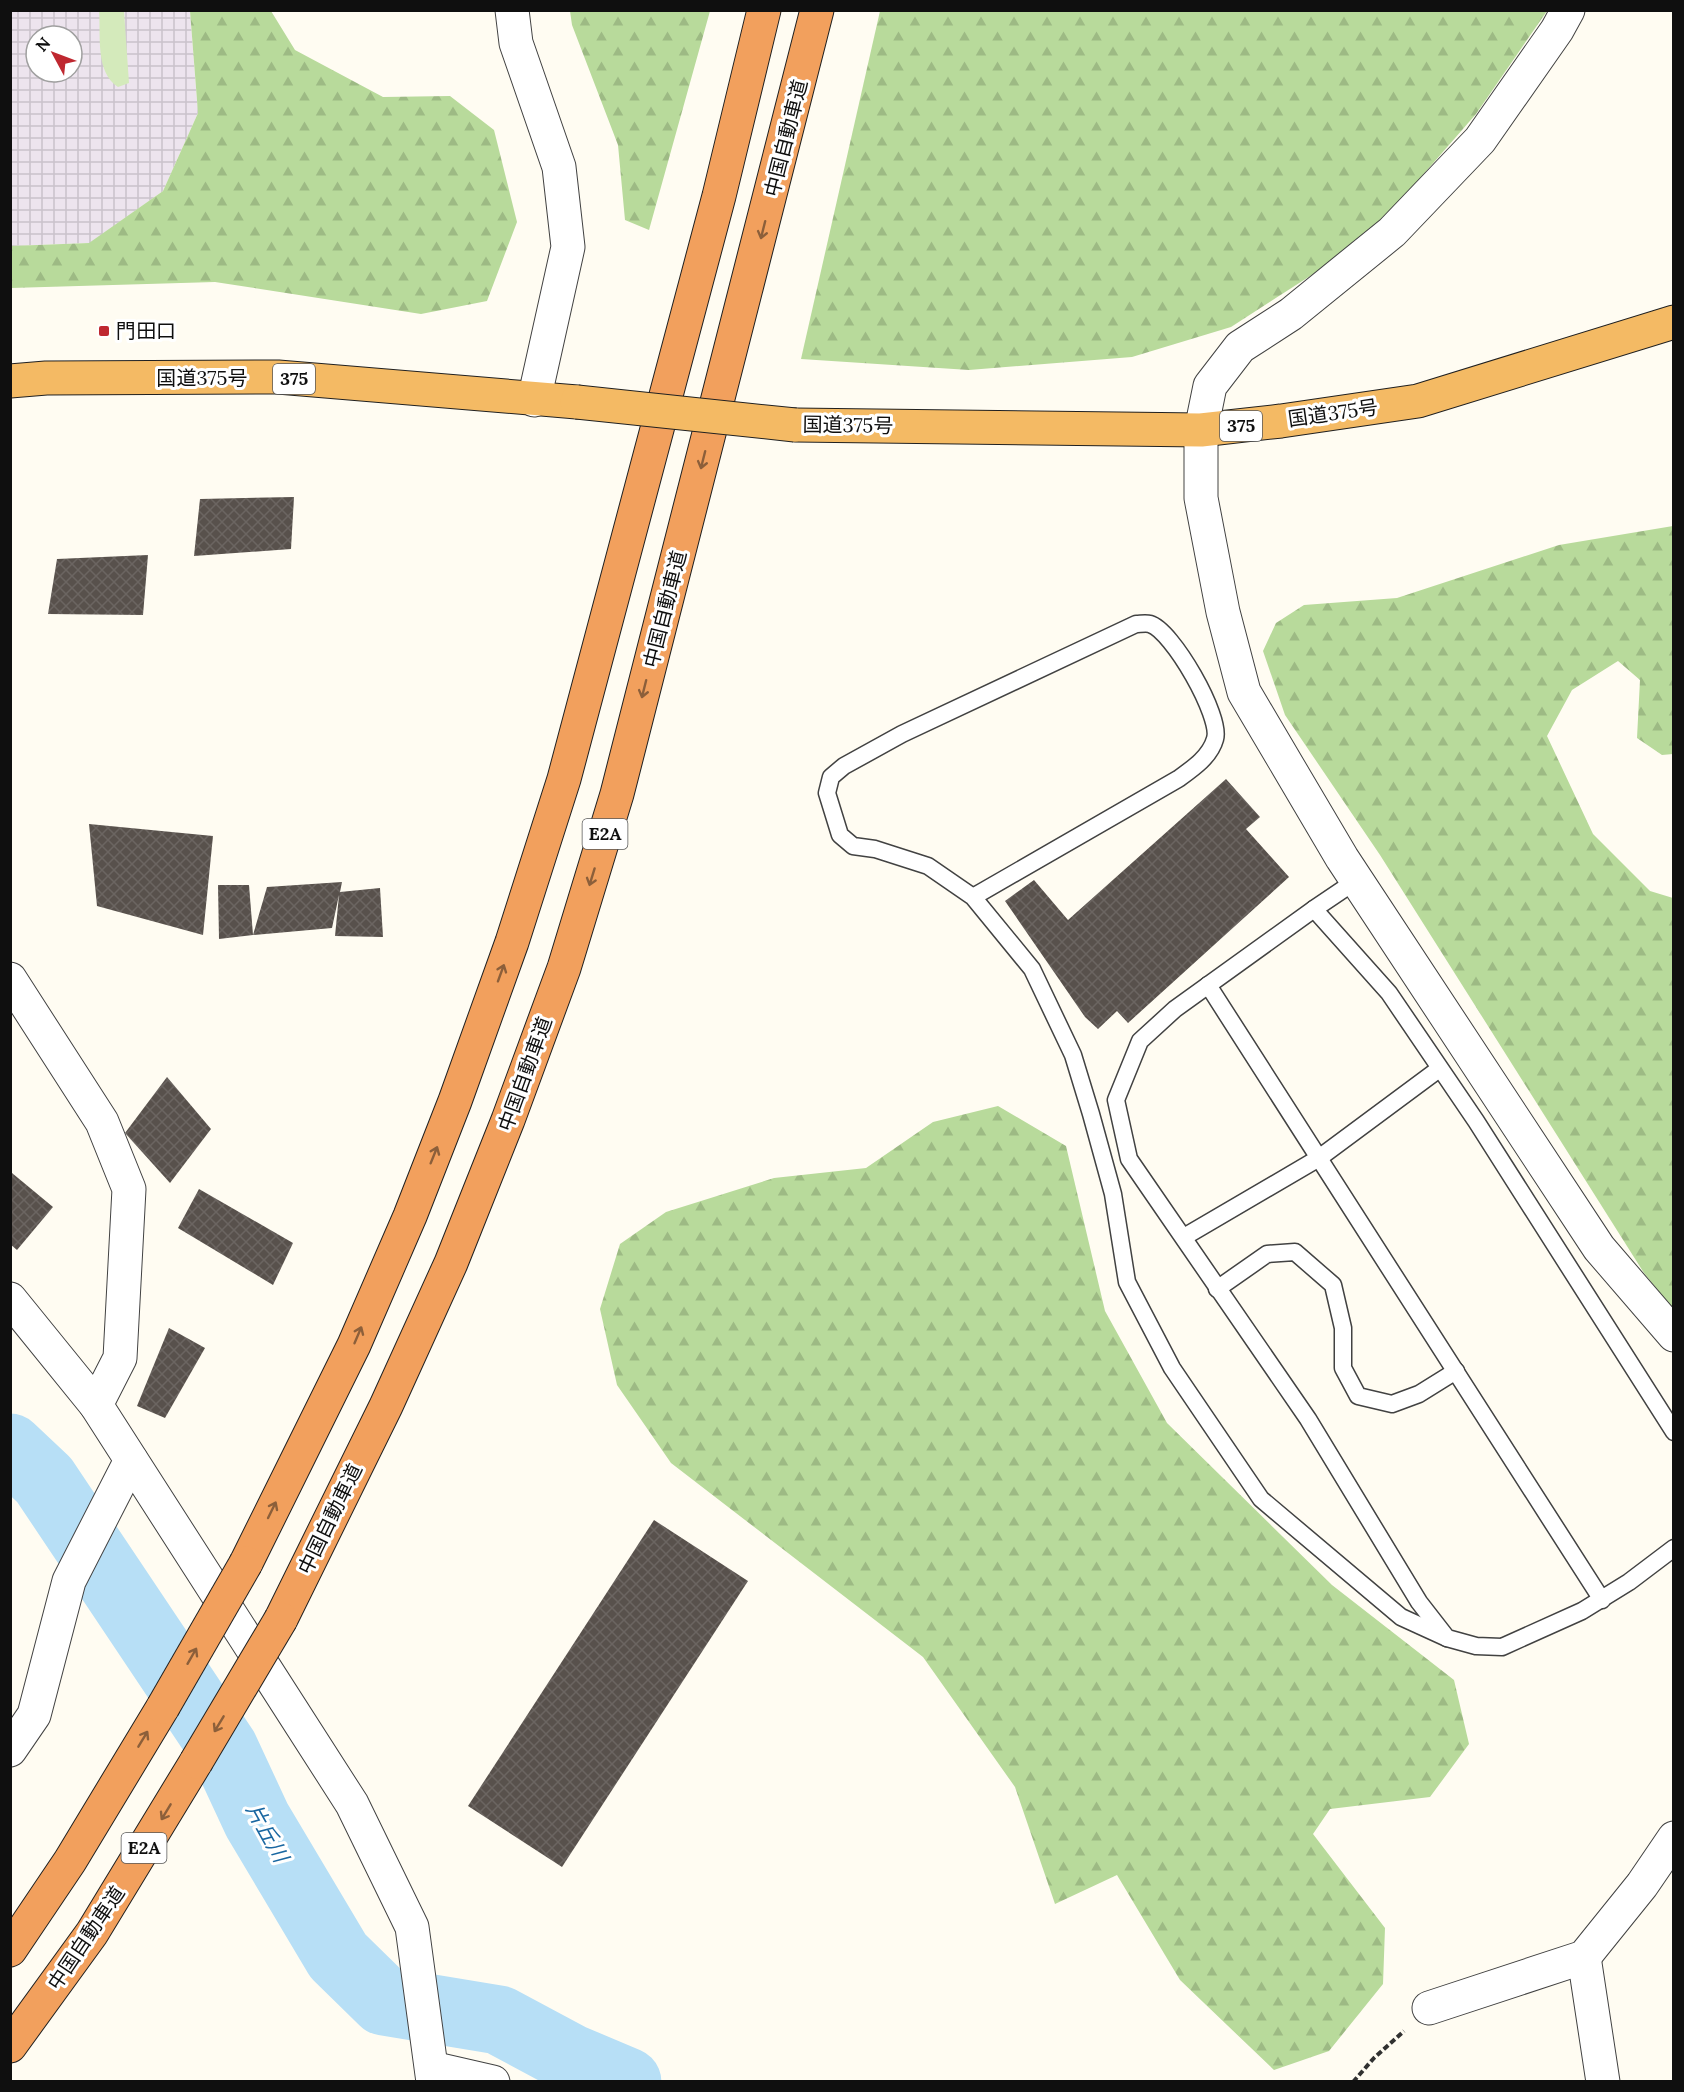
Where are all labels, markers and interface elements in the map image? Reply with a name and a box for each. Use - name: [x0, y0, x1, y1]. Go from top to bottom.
- north arrow: [24, 24, 84, 84]
- text: N: [31, 33, 54, 55]
- street label: 中国自動車道: [759, 77, 812, 199]
- one-way arrow: [756, 220, 768, 239]
- place label: 門田口: [116, 318, 176, 343]
- marker: 門田口: [97, 324, 111, 338]
- road number: 375: [273, 364, 315, 394]
- street label: 国道375号: [157, 365, 247, 390]
- street label: 国道375号: [1286, 394, 1380, 431]
- street label: 国道375号: [802, 411, 894, 438]
- road number: 375: [1220, 411, 1262, 441]
- one-way arrow: [697, 450, 709, 469]
- street label: 中国自動車道: [638, 548, 691, 670]
- one-way arrow: [638, 679, 649, 698]
- road number: E2A: [582, 819, 628, 849]
- one-way arrow: [586, 867, 597, 886]
- one-way arrow: [497, 964, 508, 982]
- street label: 中国自動車道: [492, 1013, 557, 1134]
- one-way arrow: [429, 1147, 440, 1165]
- one-way arrow: [353, 1327, 364, 1345]
- street label: 中国自動車道: [292, 1459, 367, 1578]
- one-way arrow: [267, 1502, 278, 1520]
- one-way arrow: [186, 1648, 198, 1665]
- one-way arrow: [212, 1715, 224, 1732]
- one-way arrow: [138, 1731, 150, 1748]
- water label: 片丘川: [240, 1799, 295, 1869]
- one-way arrow: [159, 1803, 171, 1820]
- road number: E2A: [122, 1833, 166, 1863]
- street label: 中国自動車道: [42, 1881, 130, 1994]

